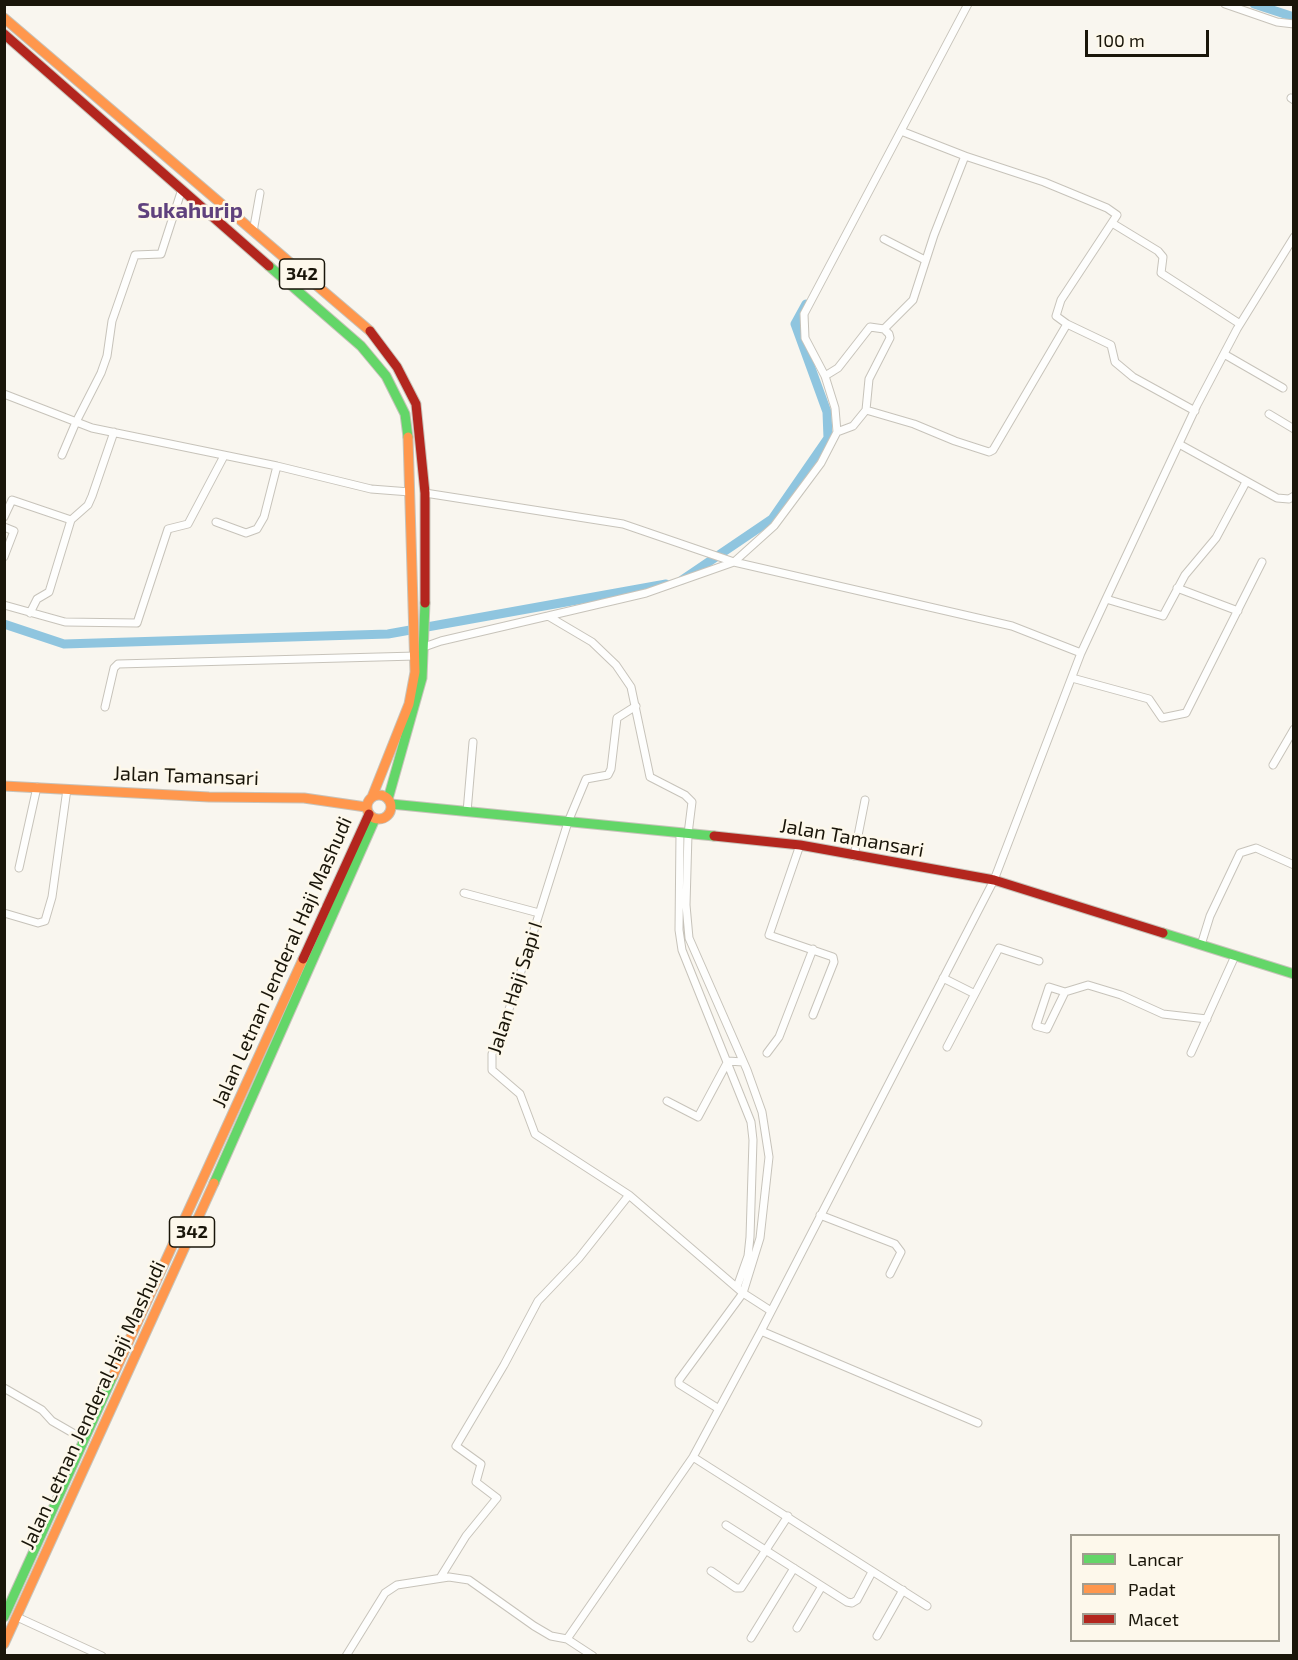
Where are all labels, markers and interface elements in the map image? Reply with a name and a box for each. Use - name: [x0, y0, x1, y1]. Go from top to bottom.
- scale bar: [1088, 18, 1212, 56]
- text: 100 m: [1096, 29, 1145, 51]
- district label: Sukahurip: [137, 198, 243, 224]
- road number: 342: [280, 259, 324, 289]
- street label: Jalan Tamansari: [113, 761, 259, 791]
- street label: Jalan Letnan Jenderal Haji Mashudi: [207, 813, 357, 1111]
- street label: Jalan Tamansari: [778, 814, 926, 862]
- street label: Jalan Haji Sapi I: [482, 919, 548, 1057]
- road number: 342: [170, 1217, 214, 1247]
- street label: Jalan Letnan Jenderal Haji Mashudi: [15, 1257, 171, 1553]
- legend: [1070, 1534, 1280, 1642]
- text: Lancar: [1128, 1548, 1184, 1570]
- text: Padat: [1128, 1578, 1175, 1600]
- text: Macet: [1128, 1608, 1179, 1630]

